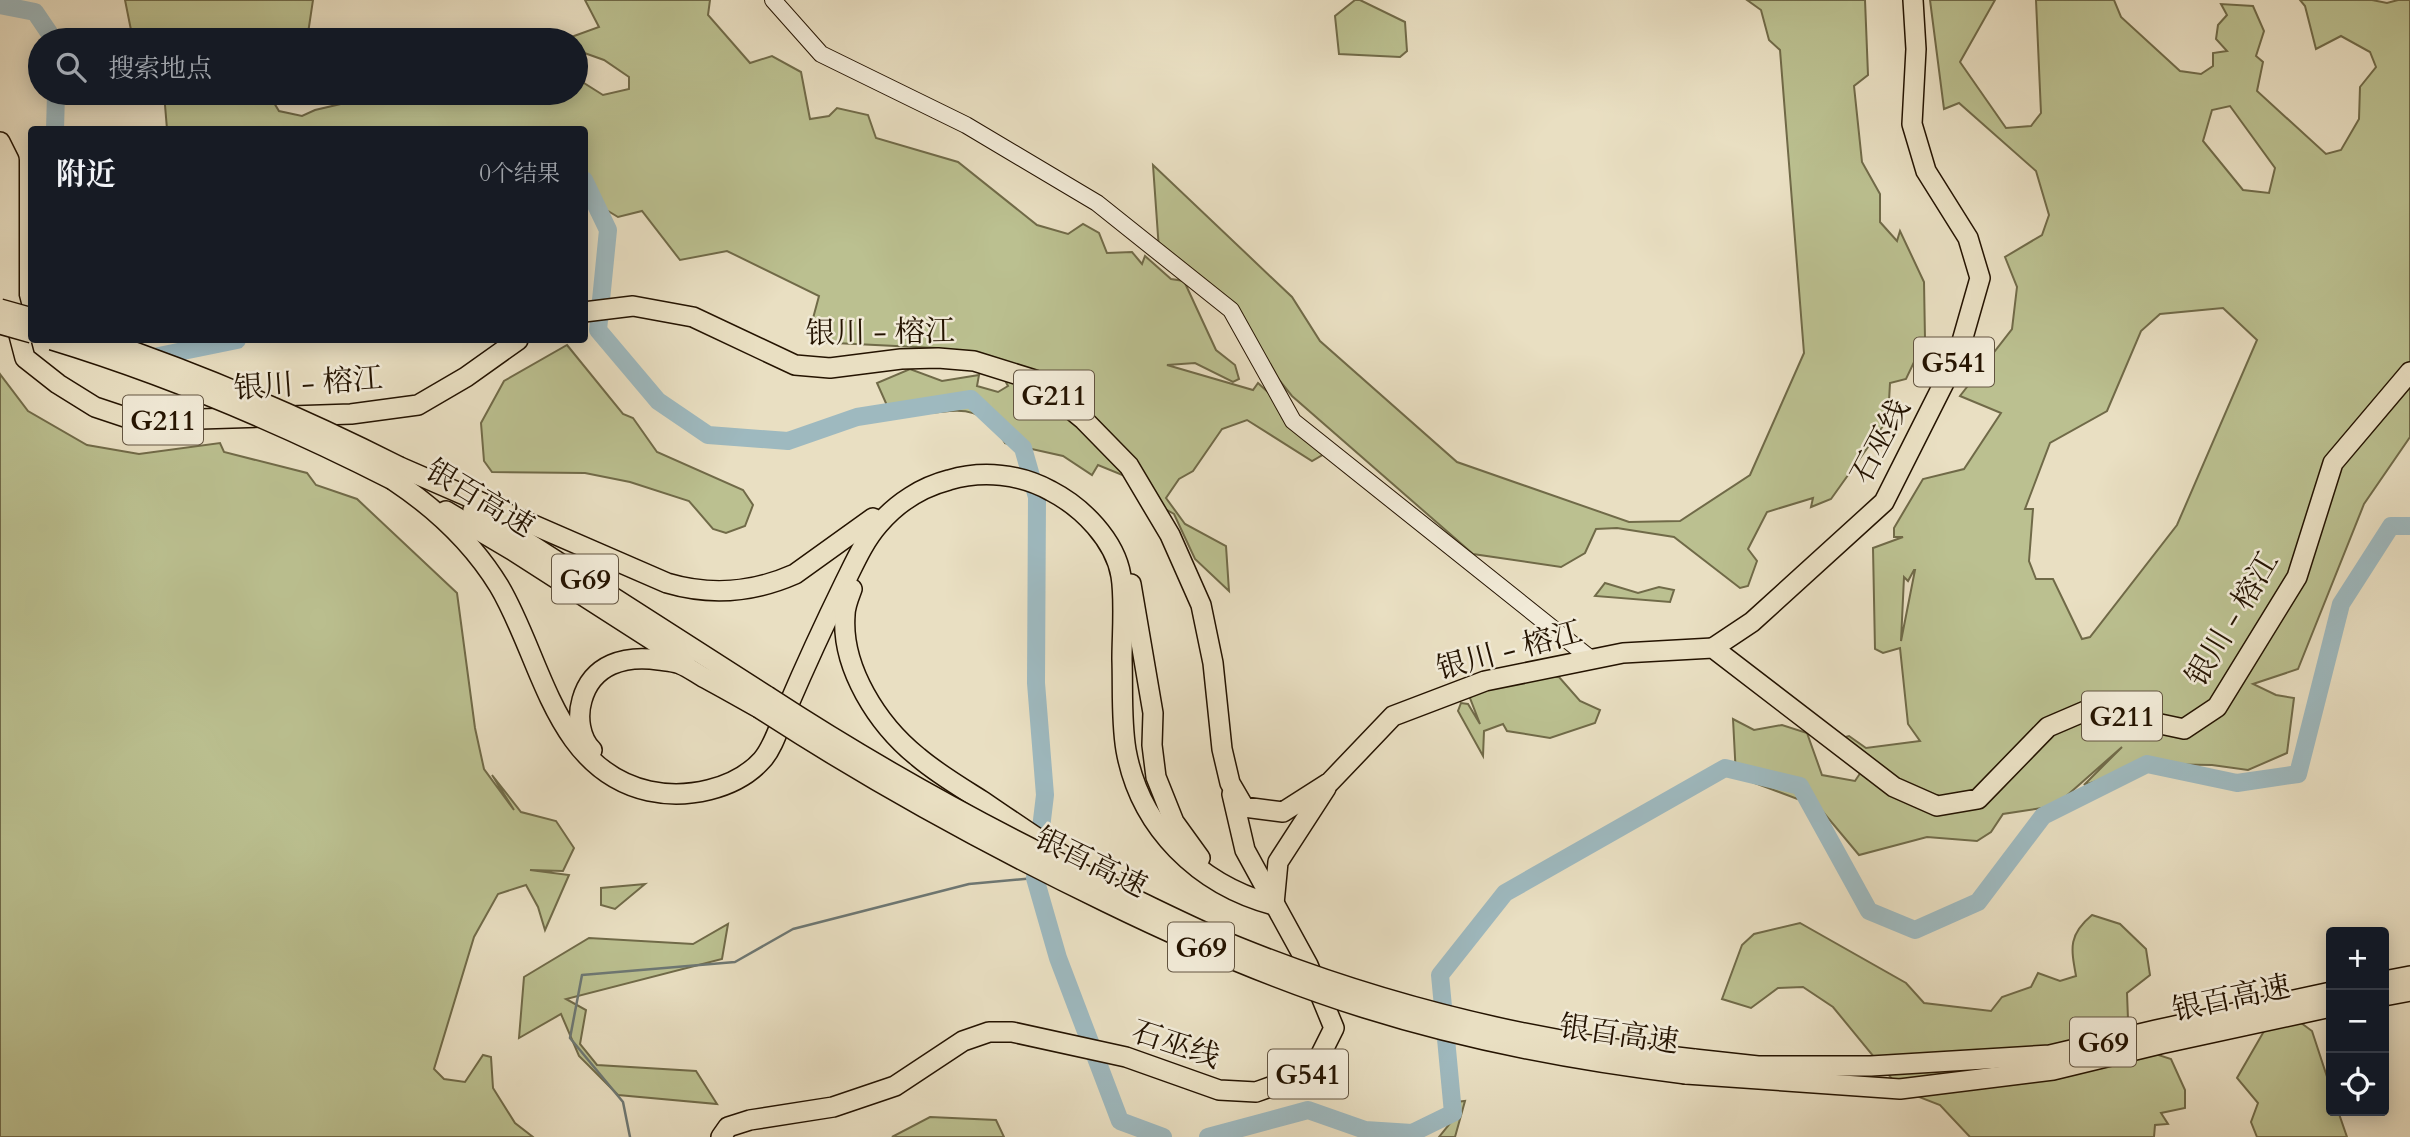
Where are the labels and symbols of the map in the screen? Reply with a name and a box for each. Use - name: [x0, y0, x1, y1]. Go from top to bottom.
- street label: 银川 - 榕江: [805, 311, 955, 354]
- road number: G541: [1914, 338, 1994, 386]
- street label: 银川 - 榕江: [232, 358, 384, 409]
- road number: G211: [1014, 370, 1094, 420]
- street label: 石巫线: [1841, 392, 1920, 491]
- road number: G211: [123, 396, 203, 444]
- street label: 银百高速: [418, 450, 542, 547]
- street label: 银川 - 榕江: [2176, 545, 2288, 694]
- road number: G69: [552, 554, 618, 604]
- street label: 银川 - 榕江: [1432, 611, 1587, 690]
- road number: G211: [2082, 692, 2162, 740]
- street label: 银百高速: [1028, 818, 1154, 907]
- road number: G69: [1168, 922, 1234, 972]
- street label: 银百高速: [2168, 966, 2294, 1031]
- street label: 银百高速: [1557, 1006, 1681, 1063]
- street label: 石巫线: [1127, 1011, 1225, 1078]
- road number: G69: [2070, 1018, 2136, 1066]
- road number: G541: [1268, 1050, 1348, 1098]

